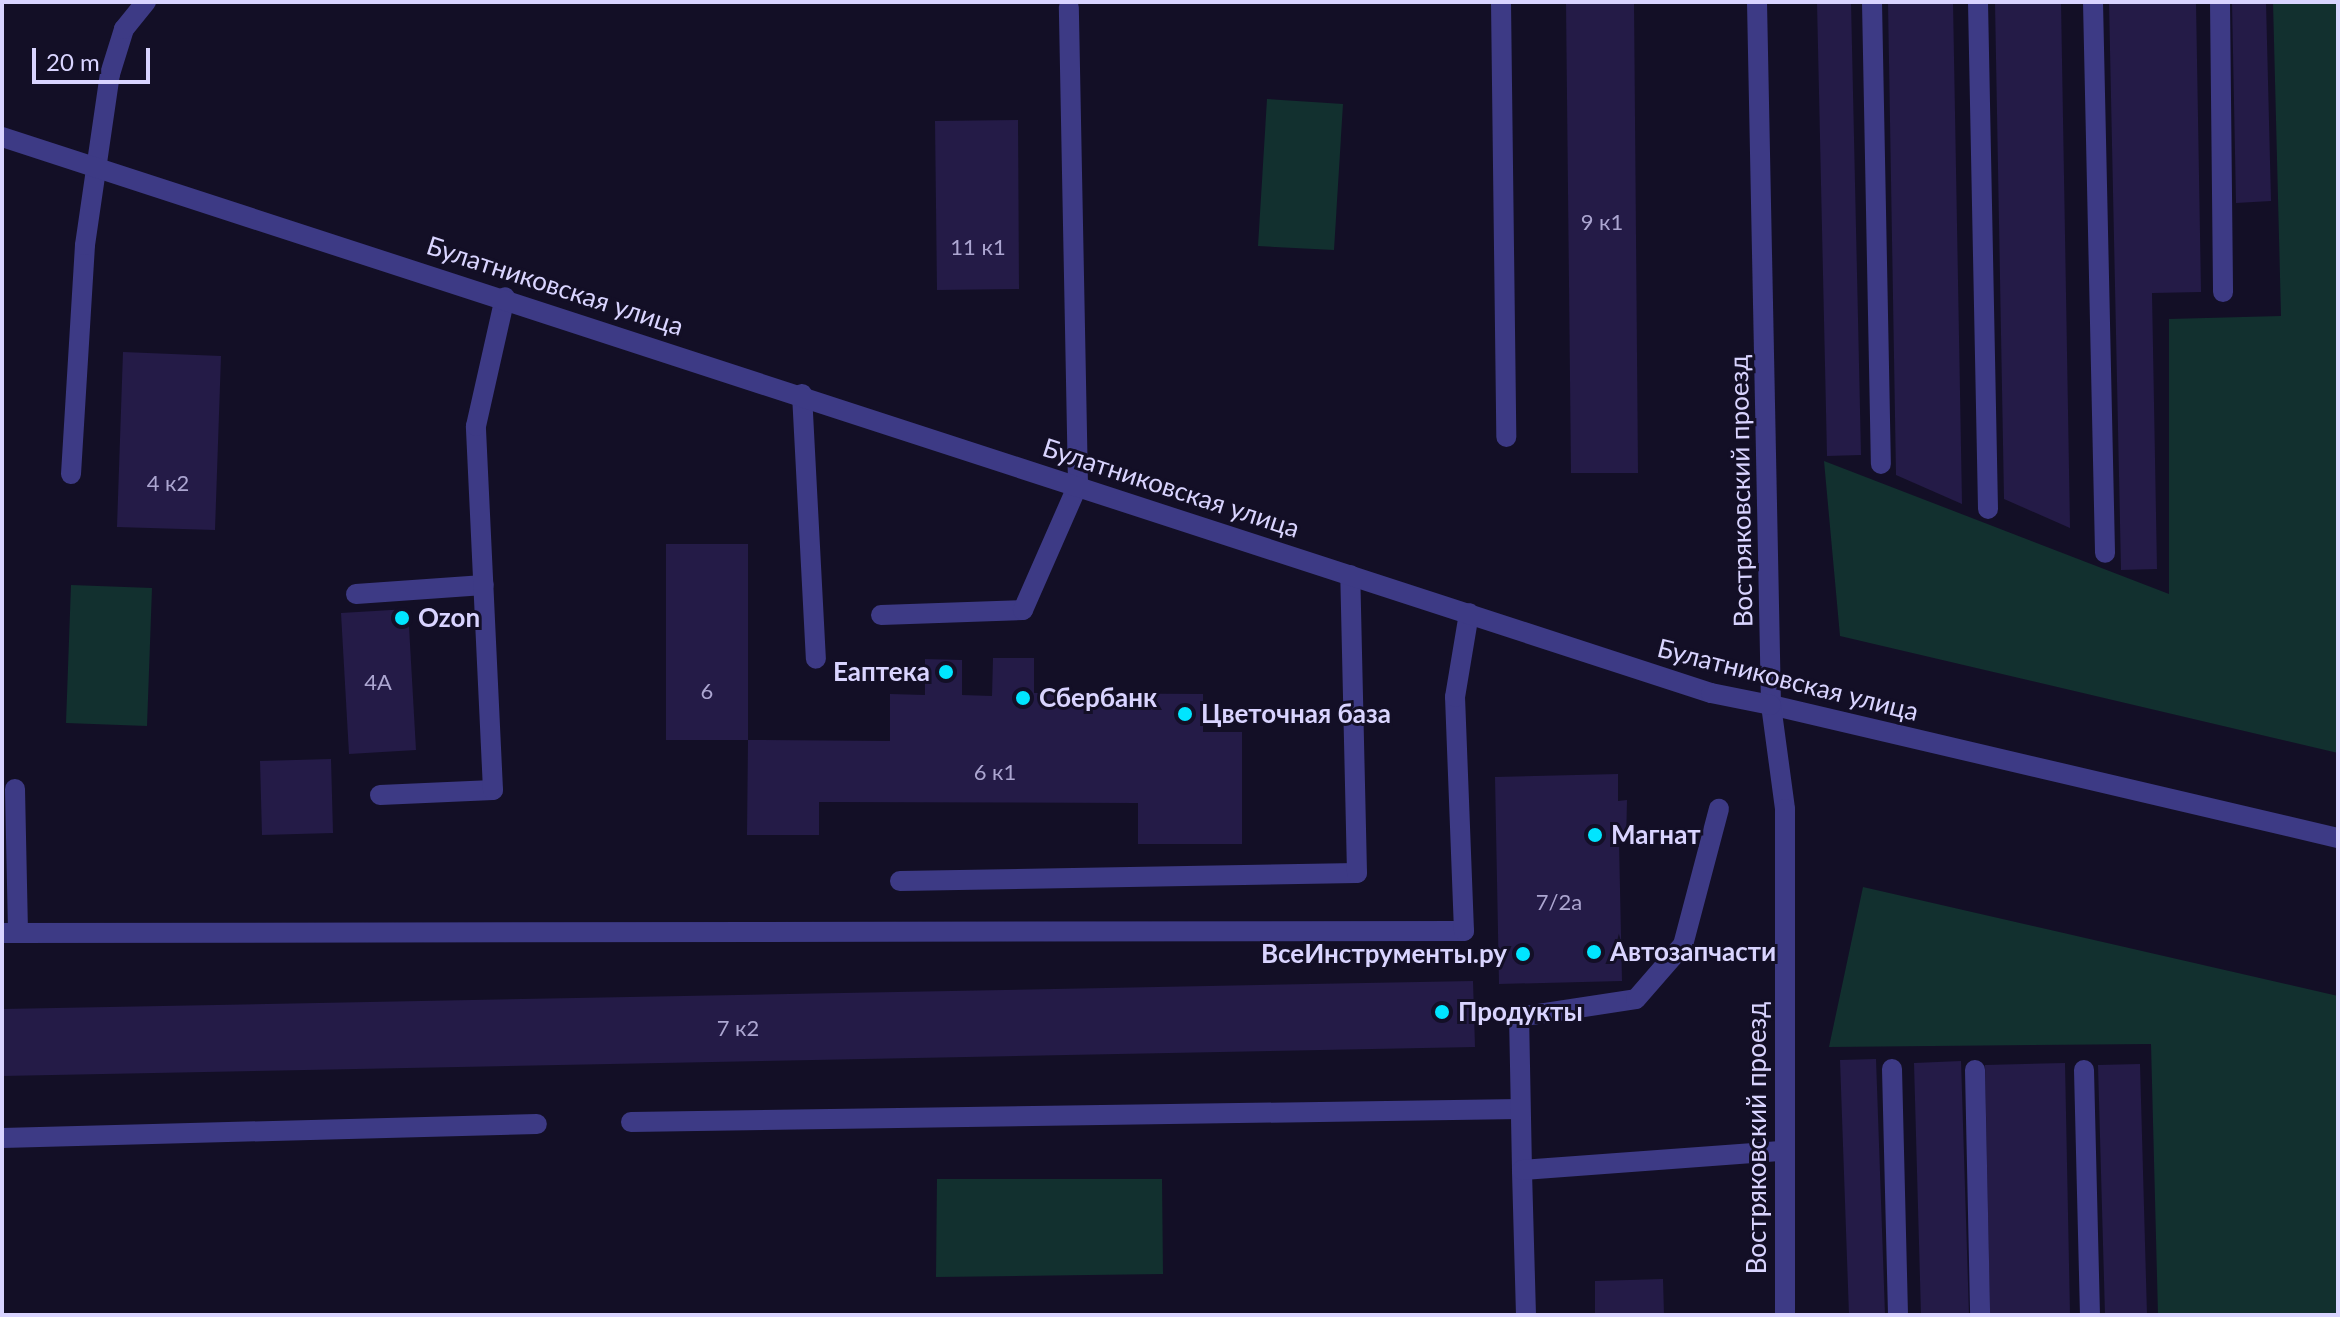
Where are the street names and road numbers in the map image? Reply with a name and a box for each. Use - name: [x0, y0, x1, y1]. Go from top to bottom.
- street label: Булатниковская улица: [423, 230, 687, 342]
- street label: Востряковский проезд: [1723, 354, 1759, 628]
- street label: Булатниковская улица: [1039, 432, 1303, 544]
- street label: Булатниковская улица: [1654, 632, 1922, 728]
- street label: Востряковский проезд: [1741, 1002, 1773, 1274]

